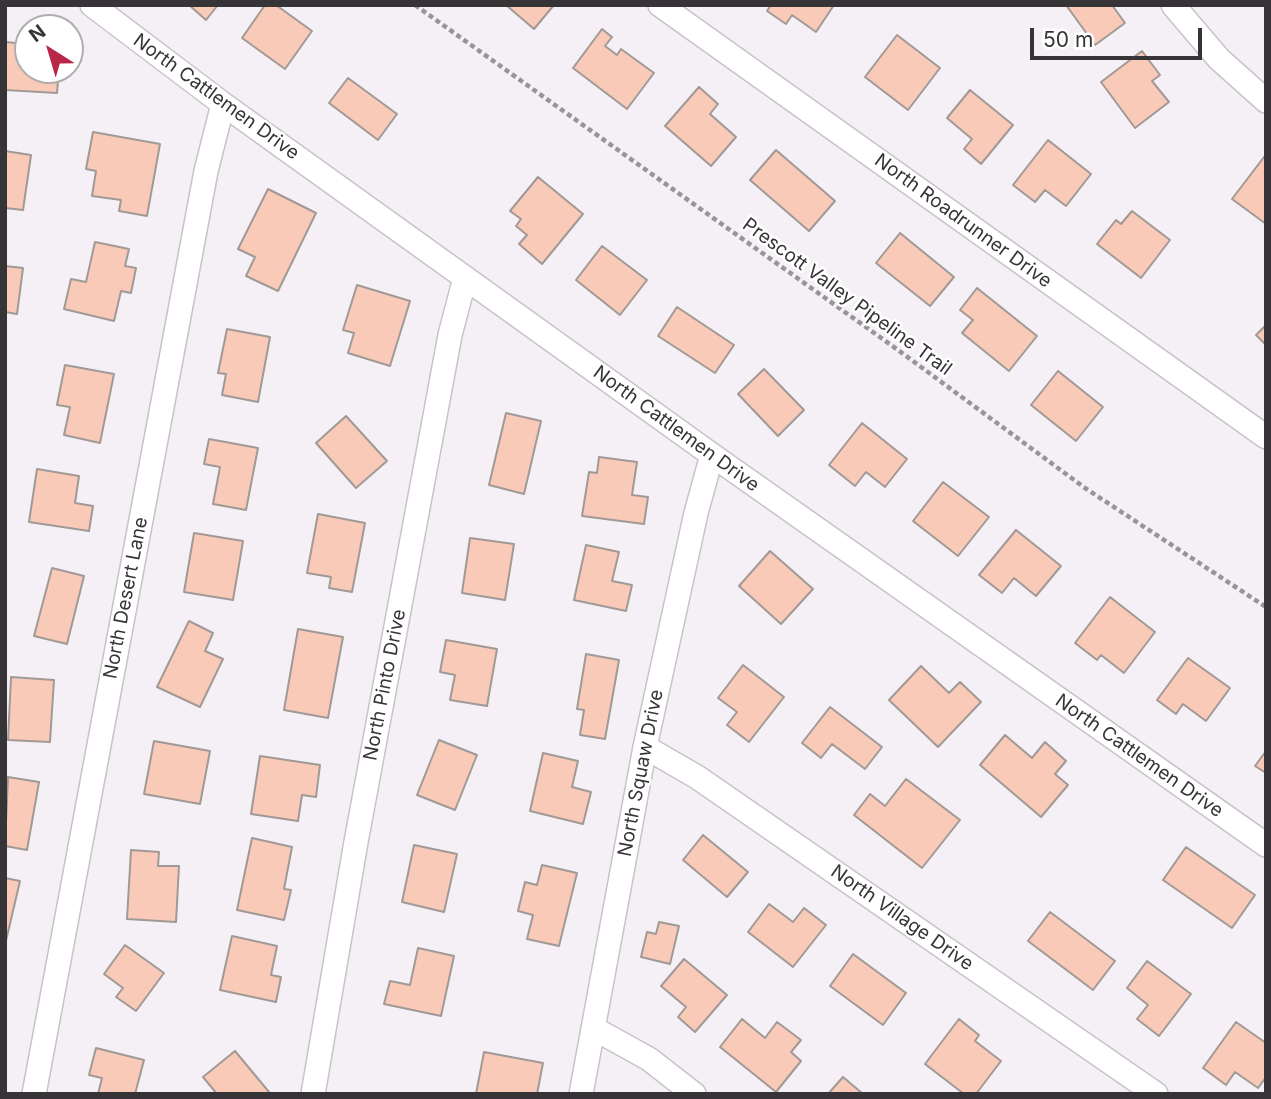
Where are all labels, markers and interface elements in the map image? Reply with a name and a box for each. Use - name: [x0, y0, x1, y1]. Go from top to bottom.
- north arrow: [14, 14, 84, 84]
- scale bar: [1033, 14, 1204, 58]
- text: N: [25, 20, 50, 47]
- text: 50 m: [1043, 27, 1093, 52]
- street label: North Cattlemen Drive: [129, 29, 303, 165]
- street label: North Roadrunner Drive: [870, 149, 1056, 293]
- street label: Prescott Valley Pipeline Trail: [738, 213, 956, 381]
- street label: North Cattlemen Drive: [589, 361, 763, 497]
- street label: North Desert Lane: [99, 515, 153, 681]
- street label: North Pinto Drive: [359, 607, 411, 763]
- street label: North Squaw Drive: [614, 688, 668, 858]
- street label: North Cattlemen Drive: [1051, 689, 1227, 823]
- street label: North Village Drive: [826, 860, 978, 976]

